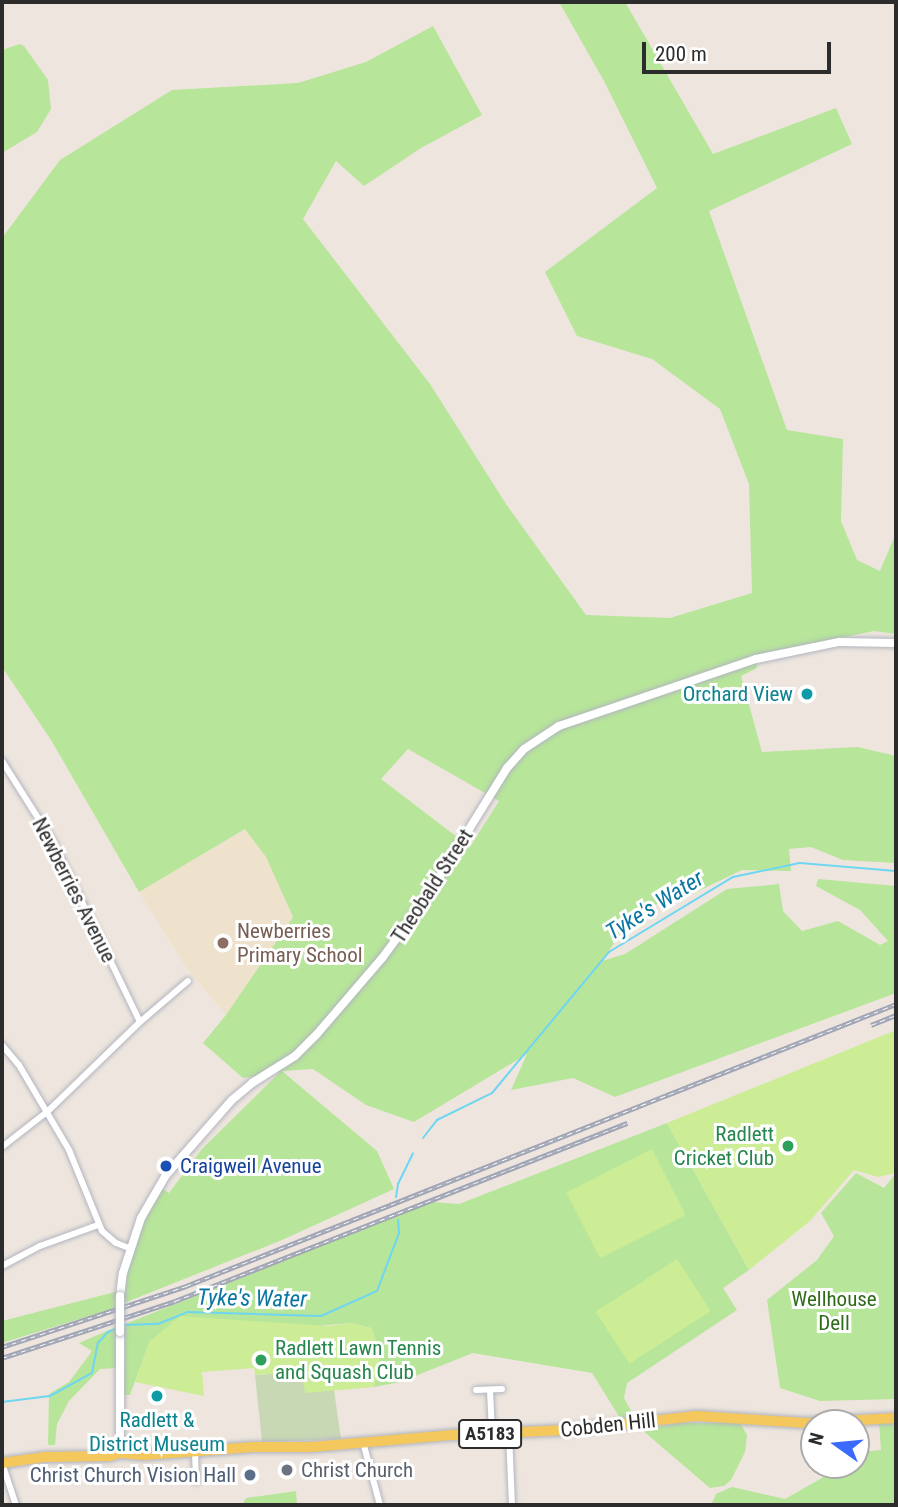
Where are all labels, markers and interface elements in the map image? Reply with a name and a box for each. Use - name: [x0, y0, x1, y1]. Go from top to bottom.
- scale bar: [646, 28, 835, 72]
- text: 200 m: [655, 42, 707, 66]
- place label: Orchard View: [683, 681, 793, 707]
- marker: Orchard View: [799, 686, 815, 702]
- street label: Newberries Avenue: [27, 813, 121, 967]
- street label: Theobald Street: [386, 824, 478, 948]
- water label: Tyke's Water: [601, 865, 709, 947]
- place label: Newberries Primary School: [237, 918, 363, 968]
- marker: Newberries Primary School: [215, 935, 231, 951]
- place label: Radlett Cricket Club: [674, 1121, 774, 1171]
- marker: Radlett Cricket Club: [780, 1138, 796, 1154]
- place label: Craigweil Avenue: [180, 1153, 322, 1179]
- marker: Craigweil Avenue: [158, 1158, 174, 1174]
- water label: Tyke's Water: [197, 1284, 307, 1314]
- park label: Wellhouse Dell: [791, 1286, 877, 1336]
- place label: Radlett Lawn Tennis and Squash Club: [275, 1335, 442, 1385]
- marker: Radlett Lawn Tennis and Squash Club: [253, 1352, 269, 1368]
- marker: Radlett & District Museum: [149, 1388, 165, 1404]
- place label: Radlett & District Museum: [89, 1407, 225, 1457]
- street label: Cobden Hill: [559, 1407, 657, 1443]
- north arrow: [800, 1409, 870, 1479]
- road number: A5183: [457, 1418, 523, 1450]
- text: N: [804, 1430, 829, 1448]
- place label: Christ Church: [301, 1457, 413, 1483]
- place label: Christ Church Vision Hall: [30, 1462, 236, 1488]
- marker: Christ Church: [279, 1462, 295, 1478]
- marker: Christ Church Vision Hall: [242, 1467, 258, 1483]

